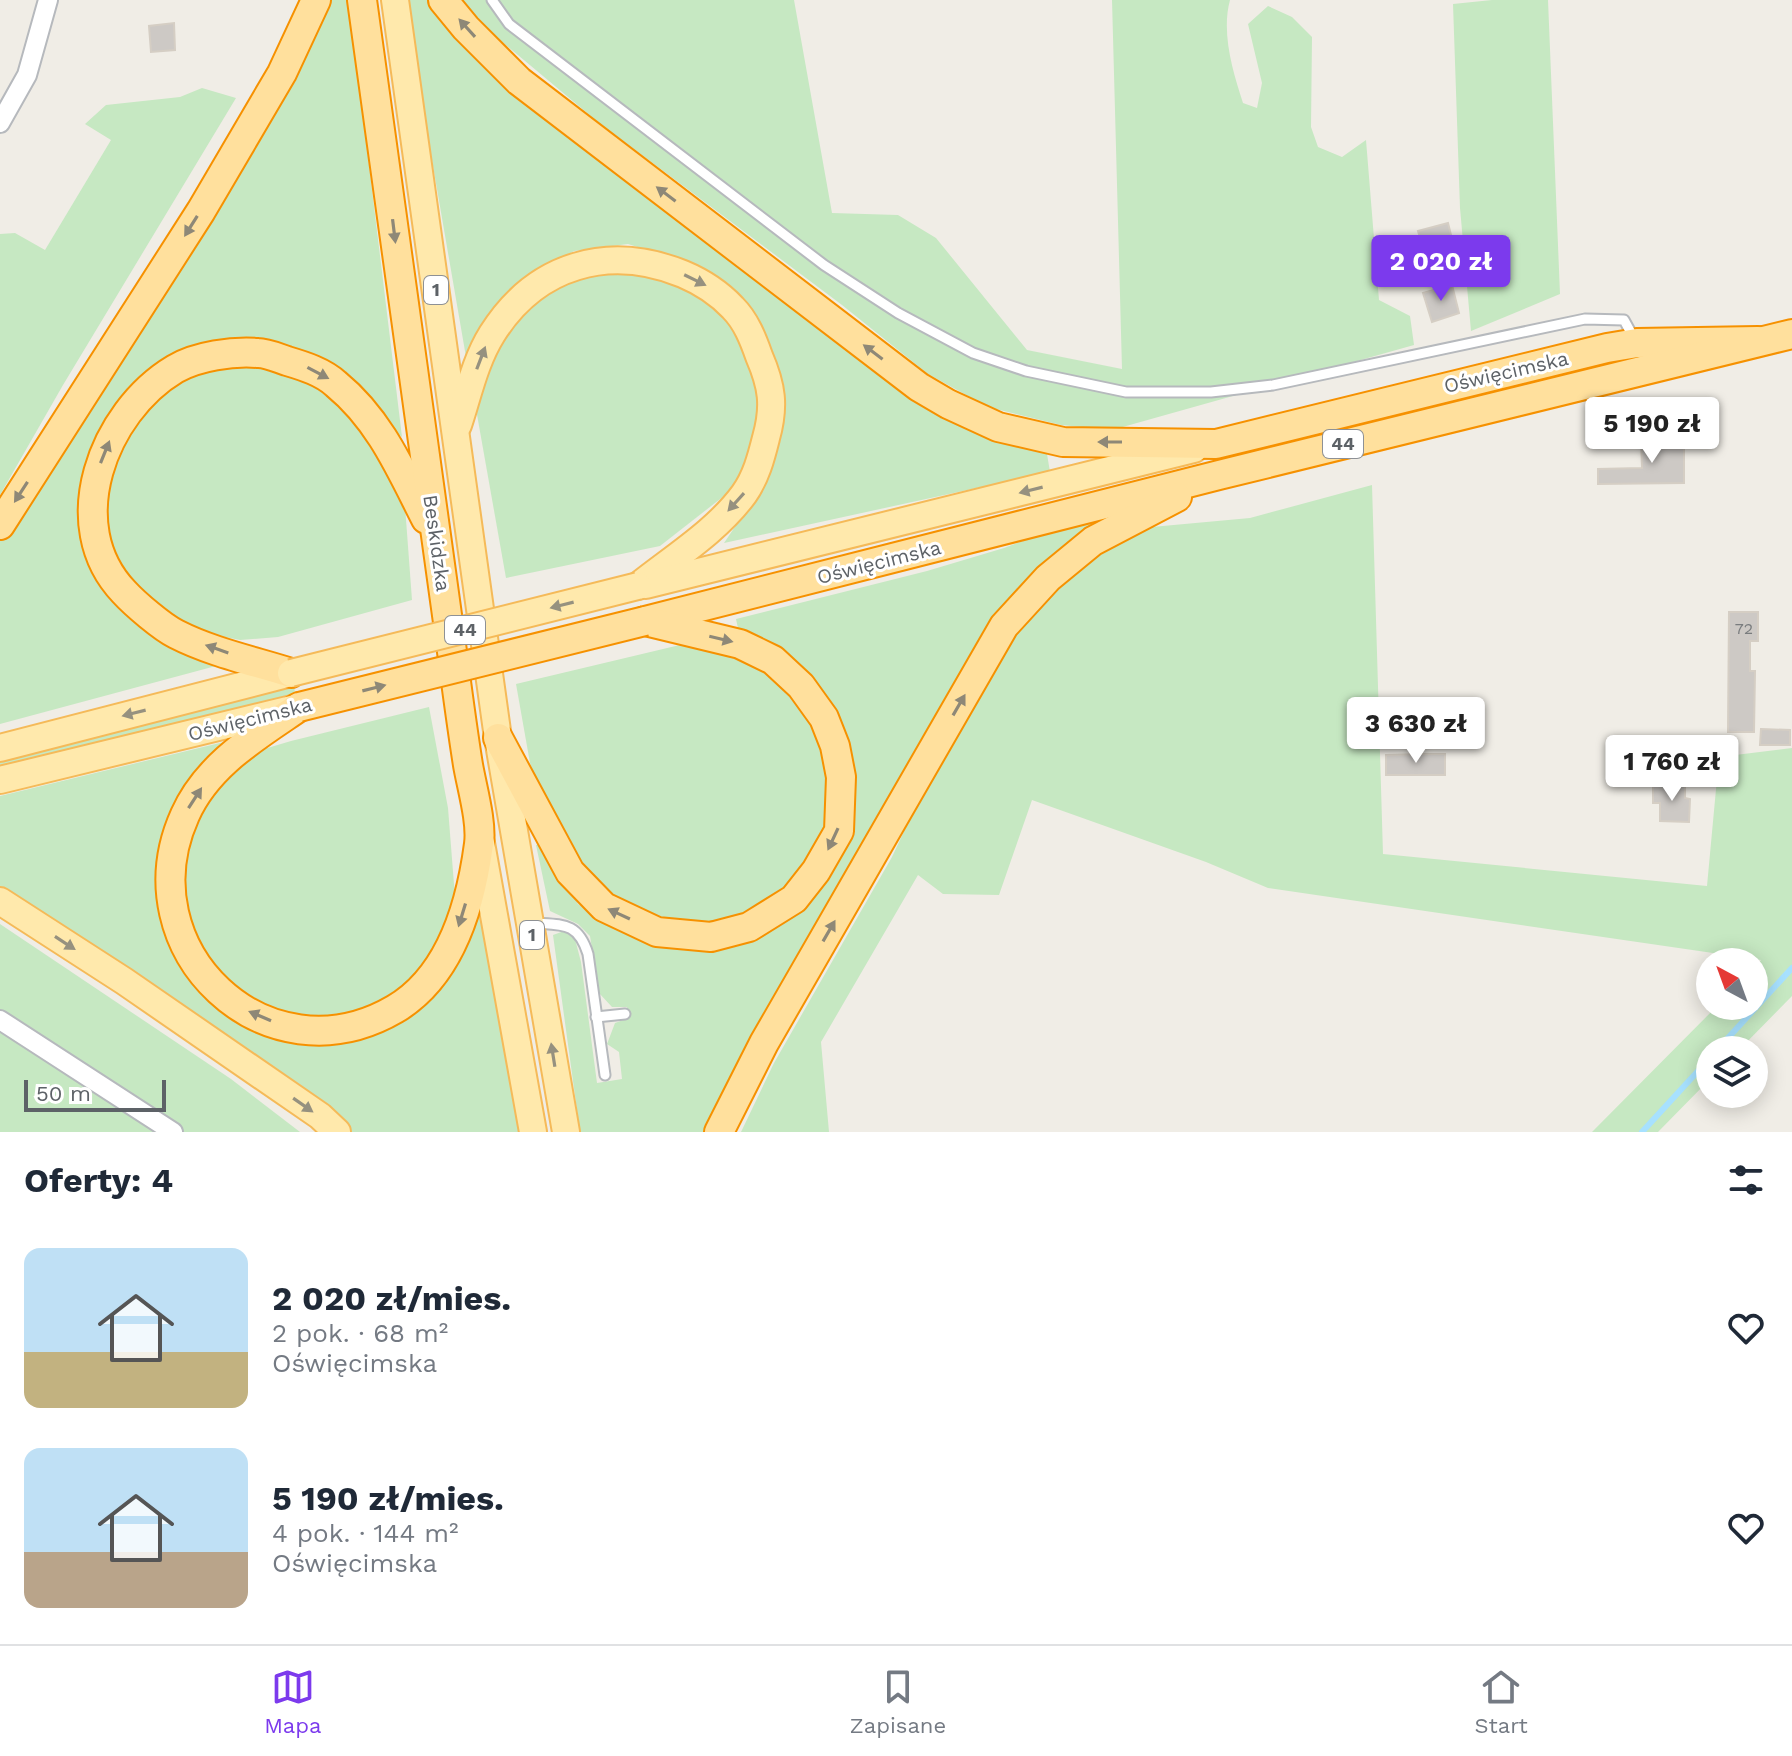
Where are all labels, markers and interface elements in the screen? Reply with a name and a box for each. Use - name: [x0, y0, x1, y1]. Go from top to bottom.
- one-way arrow: [458, 19, 476, 38]
- one-way arrow: [656, 186, 677, 202]
- one-way arrow: [184, 215, 198, 237]
- one-way arrow: [388, 219, 401, 244]
- pin: 2 020 zł: [1358, 235, 1524, 303]
- text: 2 020 zł: [1389, 246, 1493, 276]
- one-way arrow: [683, 273, 706, 287]
- road number: 1: [424, 276, 448, 304]
- one-way arrow: [863, 344, 883, 360]
- one-way arrow: [475, 346, 488, 370]
- street label: Oświęcimska: [1441, 346, 1571, 398]
- one-way arrow: [307, 366, 329, 380]
- pin: 5 190 zł: [1569, 397, 1735, 465]
- text: 5 190 zł: [1603, 408, 1701, 438]
- road number: 44: [1323, 430, 1363, 458]
- one-way arrow: [1097, 436, 1122, 448]
- one-way arrow: [99, 440, 112, 464]
- one-way arrow: [13, 482, 28, 503]
- one-way arrow: [1019, 485, 1044, 497]
- one-way arrow: [727, 492, 745, 512]
- street label: Beskidzka: [418, 493, 456, 593]
- street label: Oświęcimska: [814, 535, 944, 589]
- one-way arrow: [550, 600, 575, 612]
- road number: 44: [445, 616, 485, 644]
- house number: 72: [1735, 619, 1753, 638]
- one-way arrow: [708, 633, 733, 646]
- one-way arrow: [205, 642, 229, 654]
- one-way arrow: [362, 682, 387, 694]
- street label: Oświęcimska: [185, 692, 315, 746]
- one-way arrow: [952, 694, 966, 716]
- pin: 3 630 zł: [1333, 697, 1499, 765]
- one-way arrow: [121, 708, 146, 720]
- text: 3 630 zł: [1365, 708, 1467, 738]
- pin: 1 760 zł: [1589, 735, 1755, 803]
- text: 1 760 zł: [1623, 746, 1721, 776]
- one-way arrow: [188, 787, 202, 809]
- one-way arrow: [826, 828, 840, 851]
- one-way arrow: [455, 903, 468, 927]
- one-way arrow: [608, 907, 631, 921]
- one-way arrow: [822, 919, 836, 942]
- road number: 1: [520, 921, 544, 949]
- one-way arrow: [55, 935, 76, 950]
- north arrow: [1696, 948, 1768, 1020]
- map controls: [1696, 948, 1768, 1108]
- one-way arrow: [248, 1009, 272, 1022]
- button: layers: [1696, 1036, 1768, 1108]
- one-way arrow: [546, 1042, 559, 1067]
- scale bar: [24, 1076, 166, 1112]
- text: 50 m: [36, 1081, 91, 1106]
- one-way arrow: [293, 1097, 314, 1112]
- icon: filters: [1724, 1158, 1768, 1202]
- text: Oferty: 4: [24, 1160, 173, 1200]
- text: 2 020 zł/mies.: [272, 1278, 511, 1318]
- icon: home: [88, 1280, 184, 1376]
- icon: heart: [1724, 1306, 1768, 1350]
- text: 2 pok. · 68 m²: [272, 1318, 448, 1348]
- text: Oświęcimska: [272, 1348, 437, 1378]
- text: 5 190 zł/mies.: [272, 1478, 504, 1518]
- icon: home: [88, 1480, 184, 1576]
- icon: heart: [1724, 1506, 1768, 1550]
- text: 4 pok. · 144 m²: [272, 1518, 458, 1548]
- text: Oświęcimska: [272, 1548, 437, 1578]
- tab: Mapa: [264, 1665, 322, 1738]
- tab: Zapisane: [850, 1665, 946, 1738]
- tab: Start: [1475, 1665, 1528, 1738]

